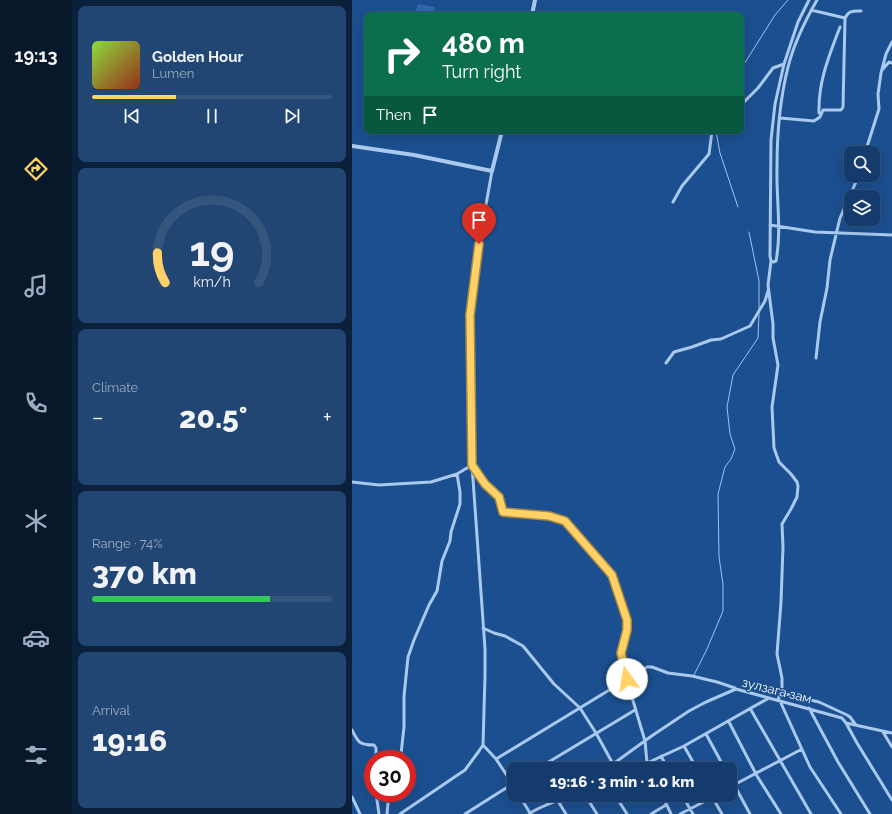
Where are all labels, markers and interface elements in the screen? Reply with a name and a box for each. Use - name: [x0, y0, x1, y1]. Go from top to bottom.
- text: 480 m: [442, 27, 525, 60]
- icon: right: [376, 28, 428, 80]
- text: 19:13: [15, 45, 57, 66]
- text: Golden Hour: [152, 48, 243, 66]
- text: Turn right: [442, 61, 521, 82]
- text: Lumen: [152, 66, 194, 81]
- icon: arrive: [419, 104, 441, 126]
- icon: previous: [121, 105, 143, 127]
- icon: pause: [201, 105, 223, 127]
- icon: next: [281, 105, 303, 127]
- text: Then: [376, 106, 411, 124]
- map controls: [844, 146, 880, 226]
- button: search: [844, 146, 880, 182]
- icon: directions: [22, 155, 50, 183]
- button: layers: [844, 190, 880, 226]
- pin: [462, 203, 496, 244]
- icon: arrive: [468, 209, 490, 231]
- text: 19: [189, 227, 235, 276]
- icon: music: [22, 272, 50, 300]
- text: km/h: [193, 274, 231, 290]
- text: Climate: [92, 380, 138, 395]
- icon: phone: [22, 389, 50, 417]
- text: 20.5°: [179, 400, 248, 435]
- text: −: [92, 404, 104, 430]
- text: +: [323, 404, 332, 430]
- icon: climate: [22, 507, 50, 535]
- text: Range · 74%: [92, 536, 162, 551]
- text: 370 km: [92, 556, 197, 591]
- icon: car: [22, 624, 50, 652]
- position arrow: [606, 658, 648, 700]
- street label: зулзага зам: [740, 675, 813, 706]
- text: Arrival: [92, 703, 130, 718]
- text: 19:16: [92, 723, 167, 758]
- icon: filters: [22, 741, 50, 769]
- speed limit sign: 30: [364, 750, 416, 802]
- text: 19:16 · 3 min · 1.0 km: [550, 773, 694, 791]

